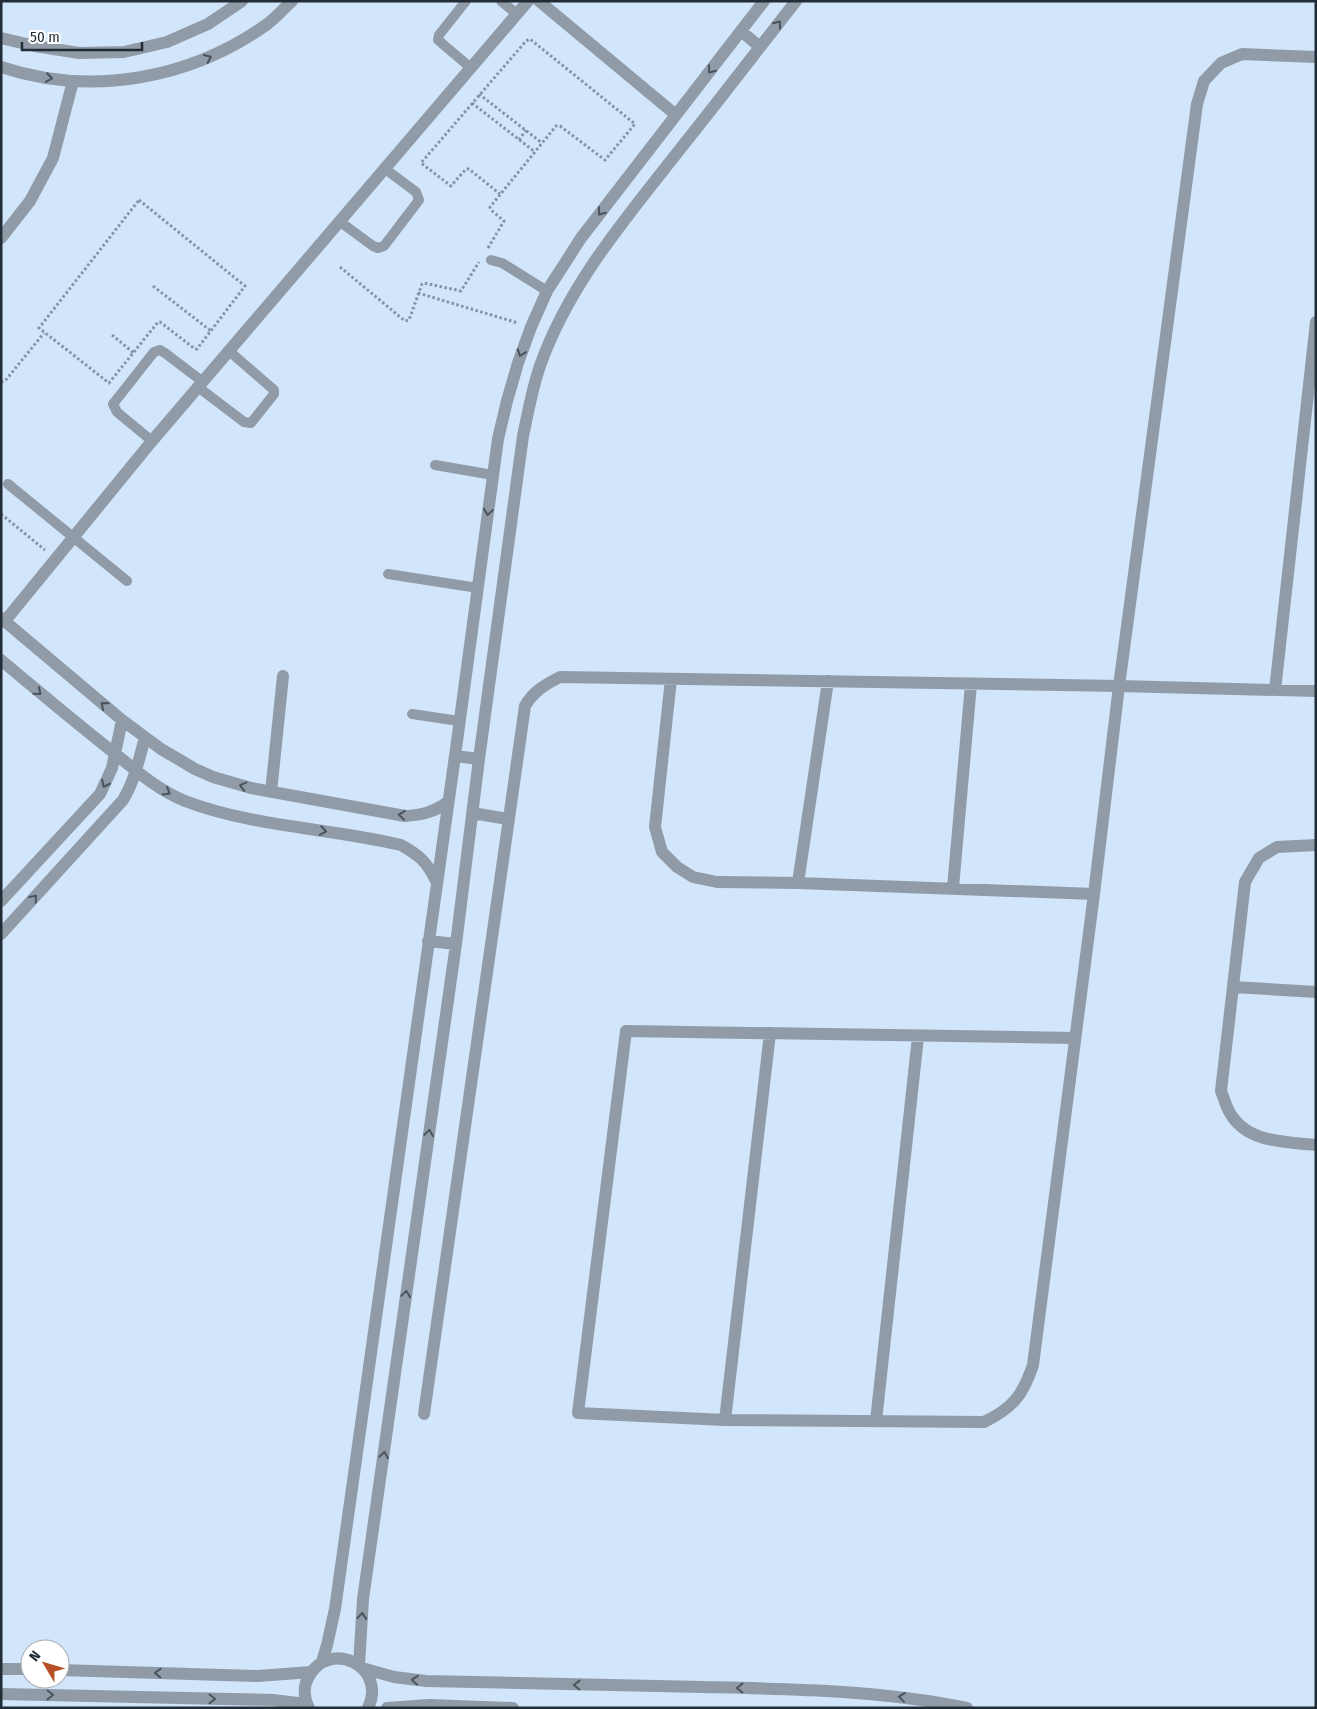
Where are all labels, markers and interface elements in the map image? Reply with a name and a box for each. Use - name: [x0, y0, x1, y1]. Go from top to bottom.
- scale bar: [22, 20, 142, 52]
- one-way arrow: [773, 21, 781, 30]
- text: 50 m: [30, 28, 60, 46]
- one-way arrow: [203, 53, 212, 64]
- one-way arrow: [708, 64, 717, 74]
- one-way arrow: [45, 72, 53, 83]
- one-way arrow: [598, 207, 607, 216]
- one-way arrow: [517, 348, 527, 357]
- one-way arrow: [483, 508, 494, 516]
- one-way arrow: [33, 686, 42, 695]
- one-way arrow: [100, 702, 109, 711]
- one-way arrow: [101, 779, 111, 788]
- one-way arrow: [238, 781, 247, 792]
- one-way arrow: [161, 785, 170, 795]
- one-way arrow: [398, 810, 406, 821]
- one-way arrow: [319, 825, 328, 835]
- one-way arrow: [28, 895, 37, 904]
- one-way arrow: [424, 1129, 434, 1138]
- one-way arrow: [401, 1290, 411, 1298]
- one-way arrow: [378, 1451, 388, 1459]
- one-way arrow: [356, 1612, 367, 1620]
- north arrow: [20, 1639, 70, 1689]
- text: N: [26, 1648, 44, 1665]
- one-way arrow: [153, 1668, 161, 1678]
- one-way arrow: [411, 1675, 419, 1686]
- one-way arrow: [573, 1679, 581, 1690]
- one-way arrow: [736, 1683, 744, 1693]
- one-way arrow: [46, 1689, 54, 1700]
- one-way arrow: [898, 1692, 906, 1703]
- one-way arrow: [209, 1693, 217, 1704]

